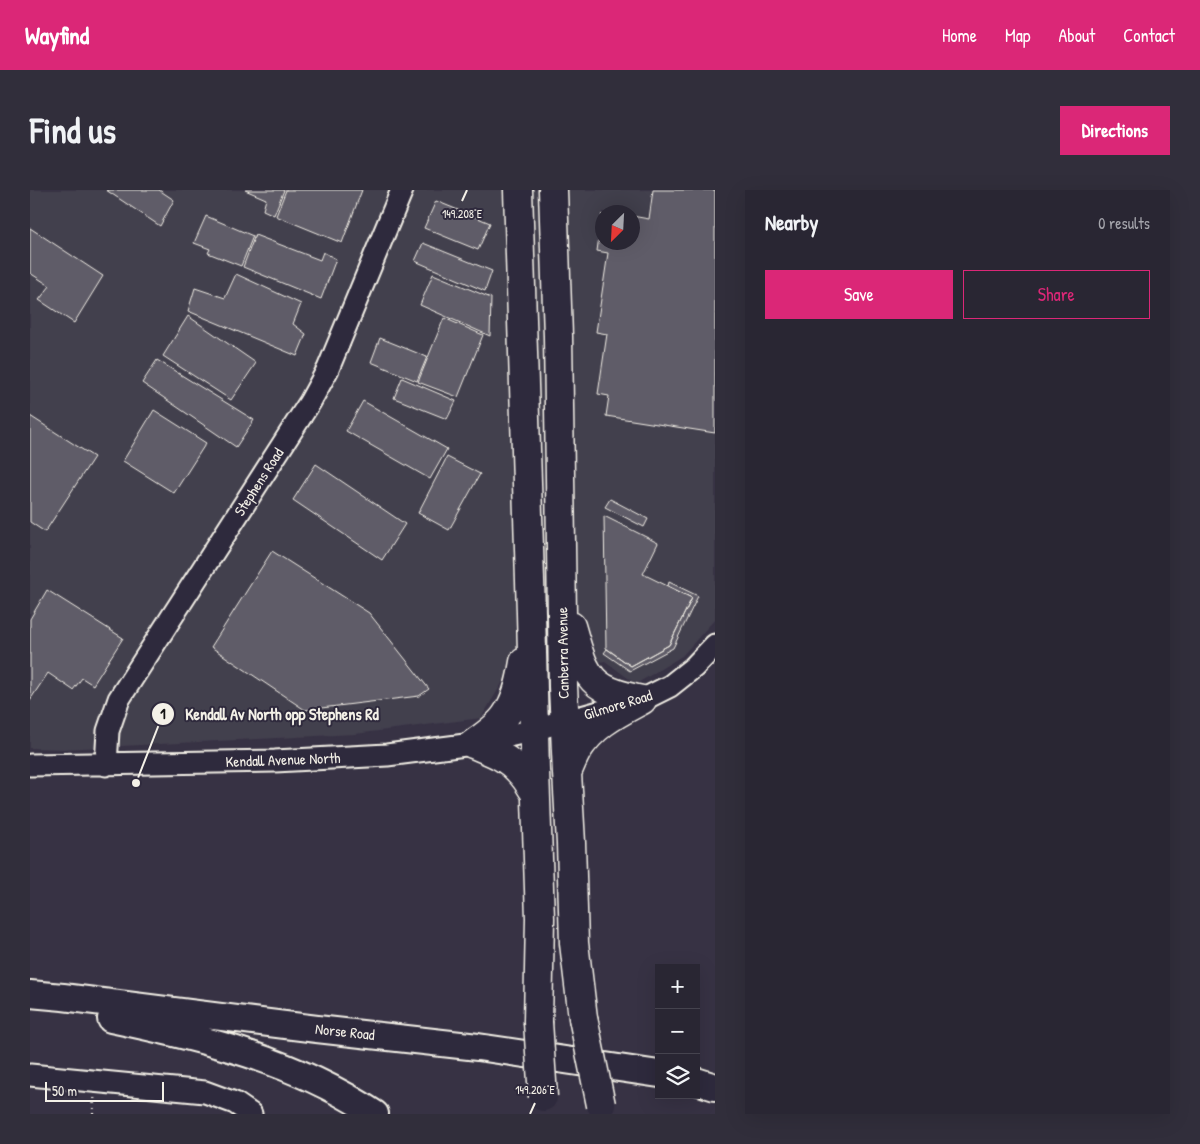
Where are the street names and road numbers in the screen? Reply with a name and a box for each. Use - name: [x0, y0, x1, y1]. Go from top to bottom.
- street label: Stephens Road: [229, 443, 289, 520]
- street label: Canberra Avenue: [551, 607, 574, 699]
- street label: Gilmore Road: [581, 684, 655, 725]
- street label: Kendall Avenue North: [225, 747, 341, 772]
- street label: Norse Road: [314, 1018, 376, 1045]

